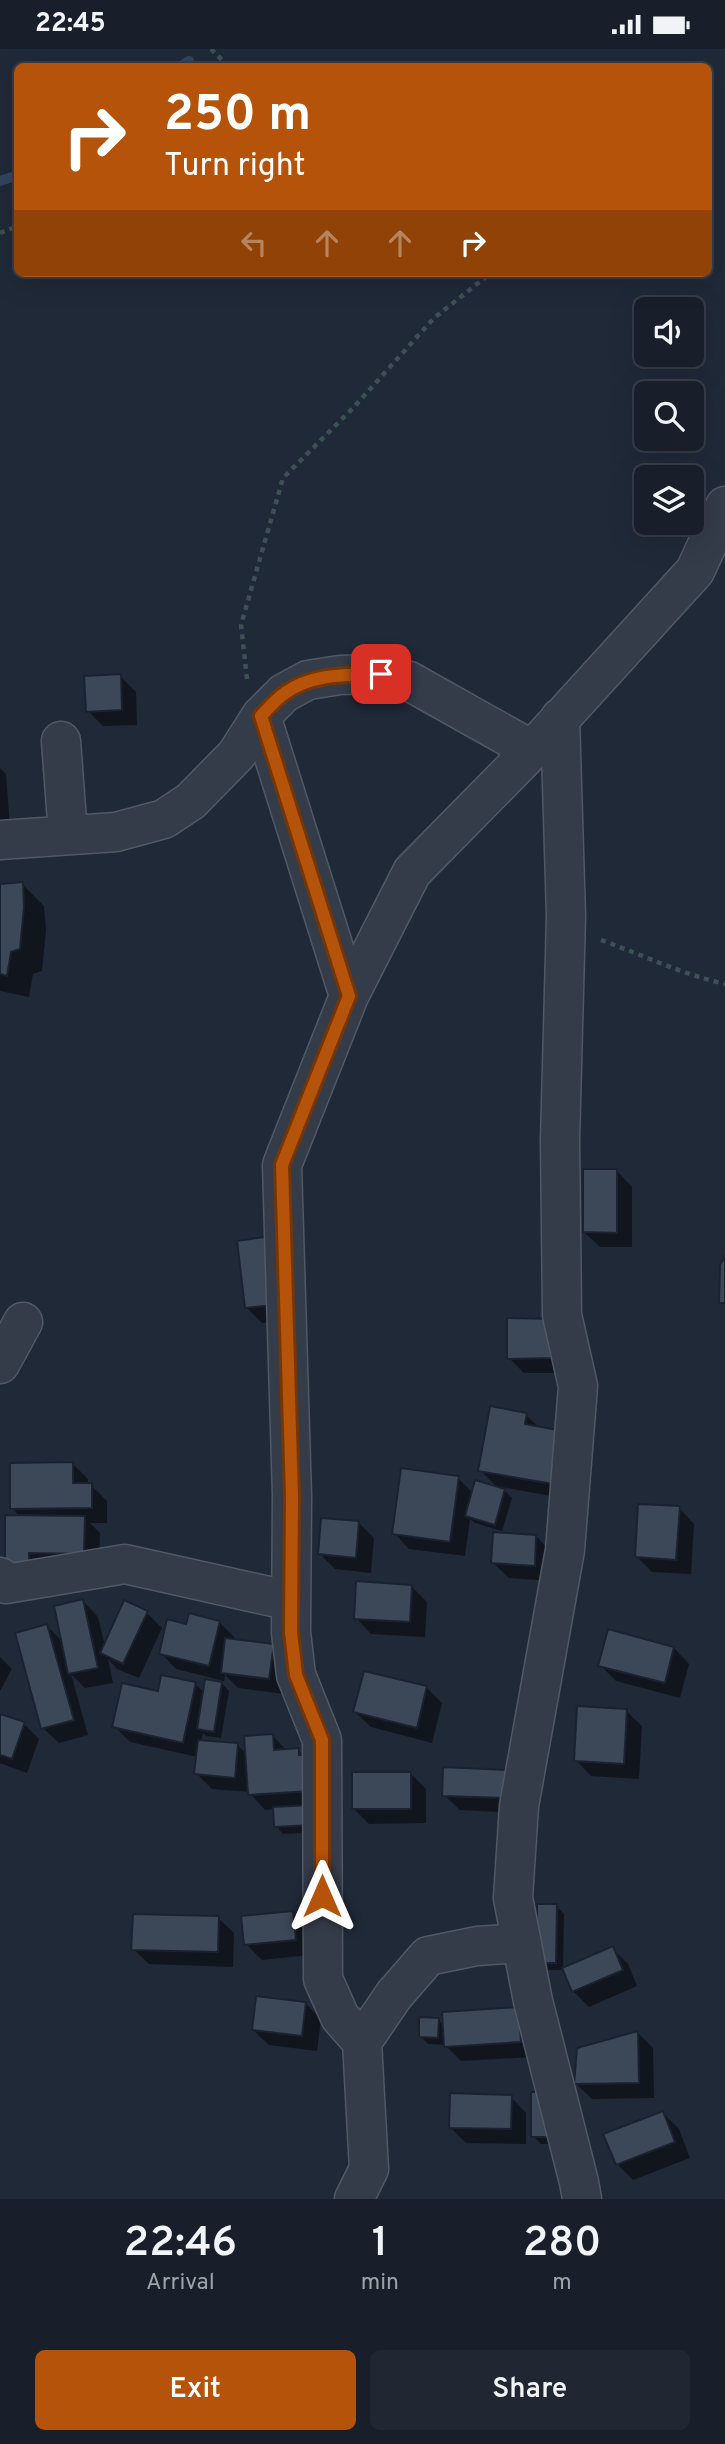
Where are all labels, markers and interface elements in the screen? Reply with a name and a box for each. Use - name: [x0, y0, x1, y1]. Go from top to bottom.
- text: 22:45: [35, 8, 106, 41]
- text: 250 m: [164, 86, 311, 148]
- icon: right: [49, 91, 140, 182]
- text: Turn right: [164, 147, 306, 187]
- icon: left: [235, 224, 273, 262]
- icon: ahead: [308, 224, 346, 262]
- icon: ahead: [381, 224, 419, 262]
- icon: right: [454, 224, 492, 262]
- map controls: [634, 297, 704, 535]
- button: sound: [634, 297, 704, 367]
- button: search: [634, 381, 704, 451]
- button: layers: [634, 465, 704, 535]
- pin: [351, 644, 411, 704]
- icon: arrive: [362, 655, 400, 693]
- position arrow: [285, 1859, 359, 1933]
- text: 22:46: [124, 2218, 237, 2271]
- text: 1: [372, 2218, 388, 2271]
- text: 280: [523, 2218, 601, 2271]
- text: Arrival: [146, 2269, 215, 2298]
- text: min: [361, 2269, 399, 2298]
- text: m: [552, 2269, 572, 2298]
- button: Exit: [35, 2350, 356, 2430]
- button: Share: [370, 2350, 690, 2430]

